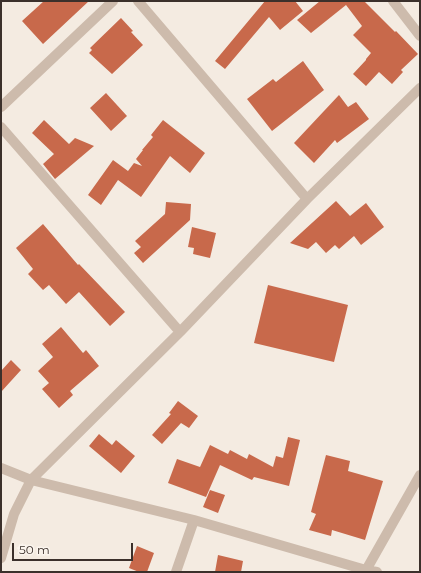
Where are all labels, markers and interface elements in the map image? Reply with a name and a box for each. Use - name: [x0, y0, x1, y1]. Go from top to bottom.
- scale bar: [14, 535, 135, 561]
- text: 50 m: [19, 542, 50, 557]

